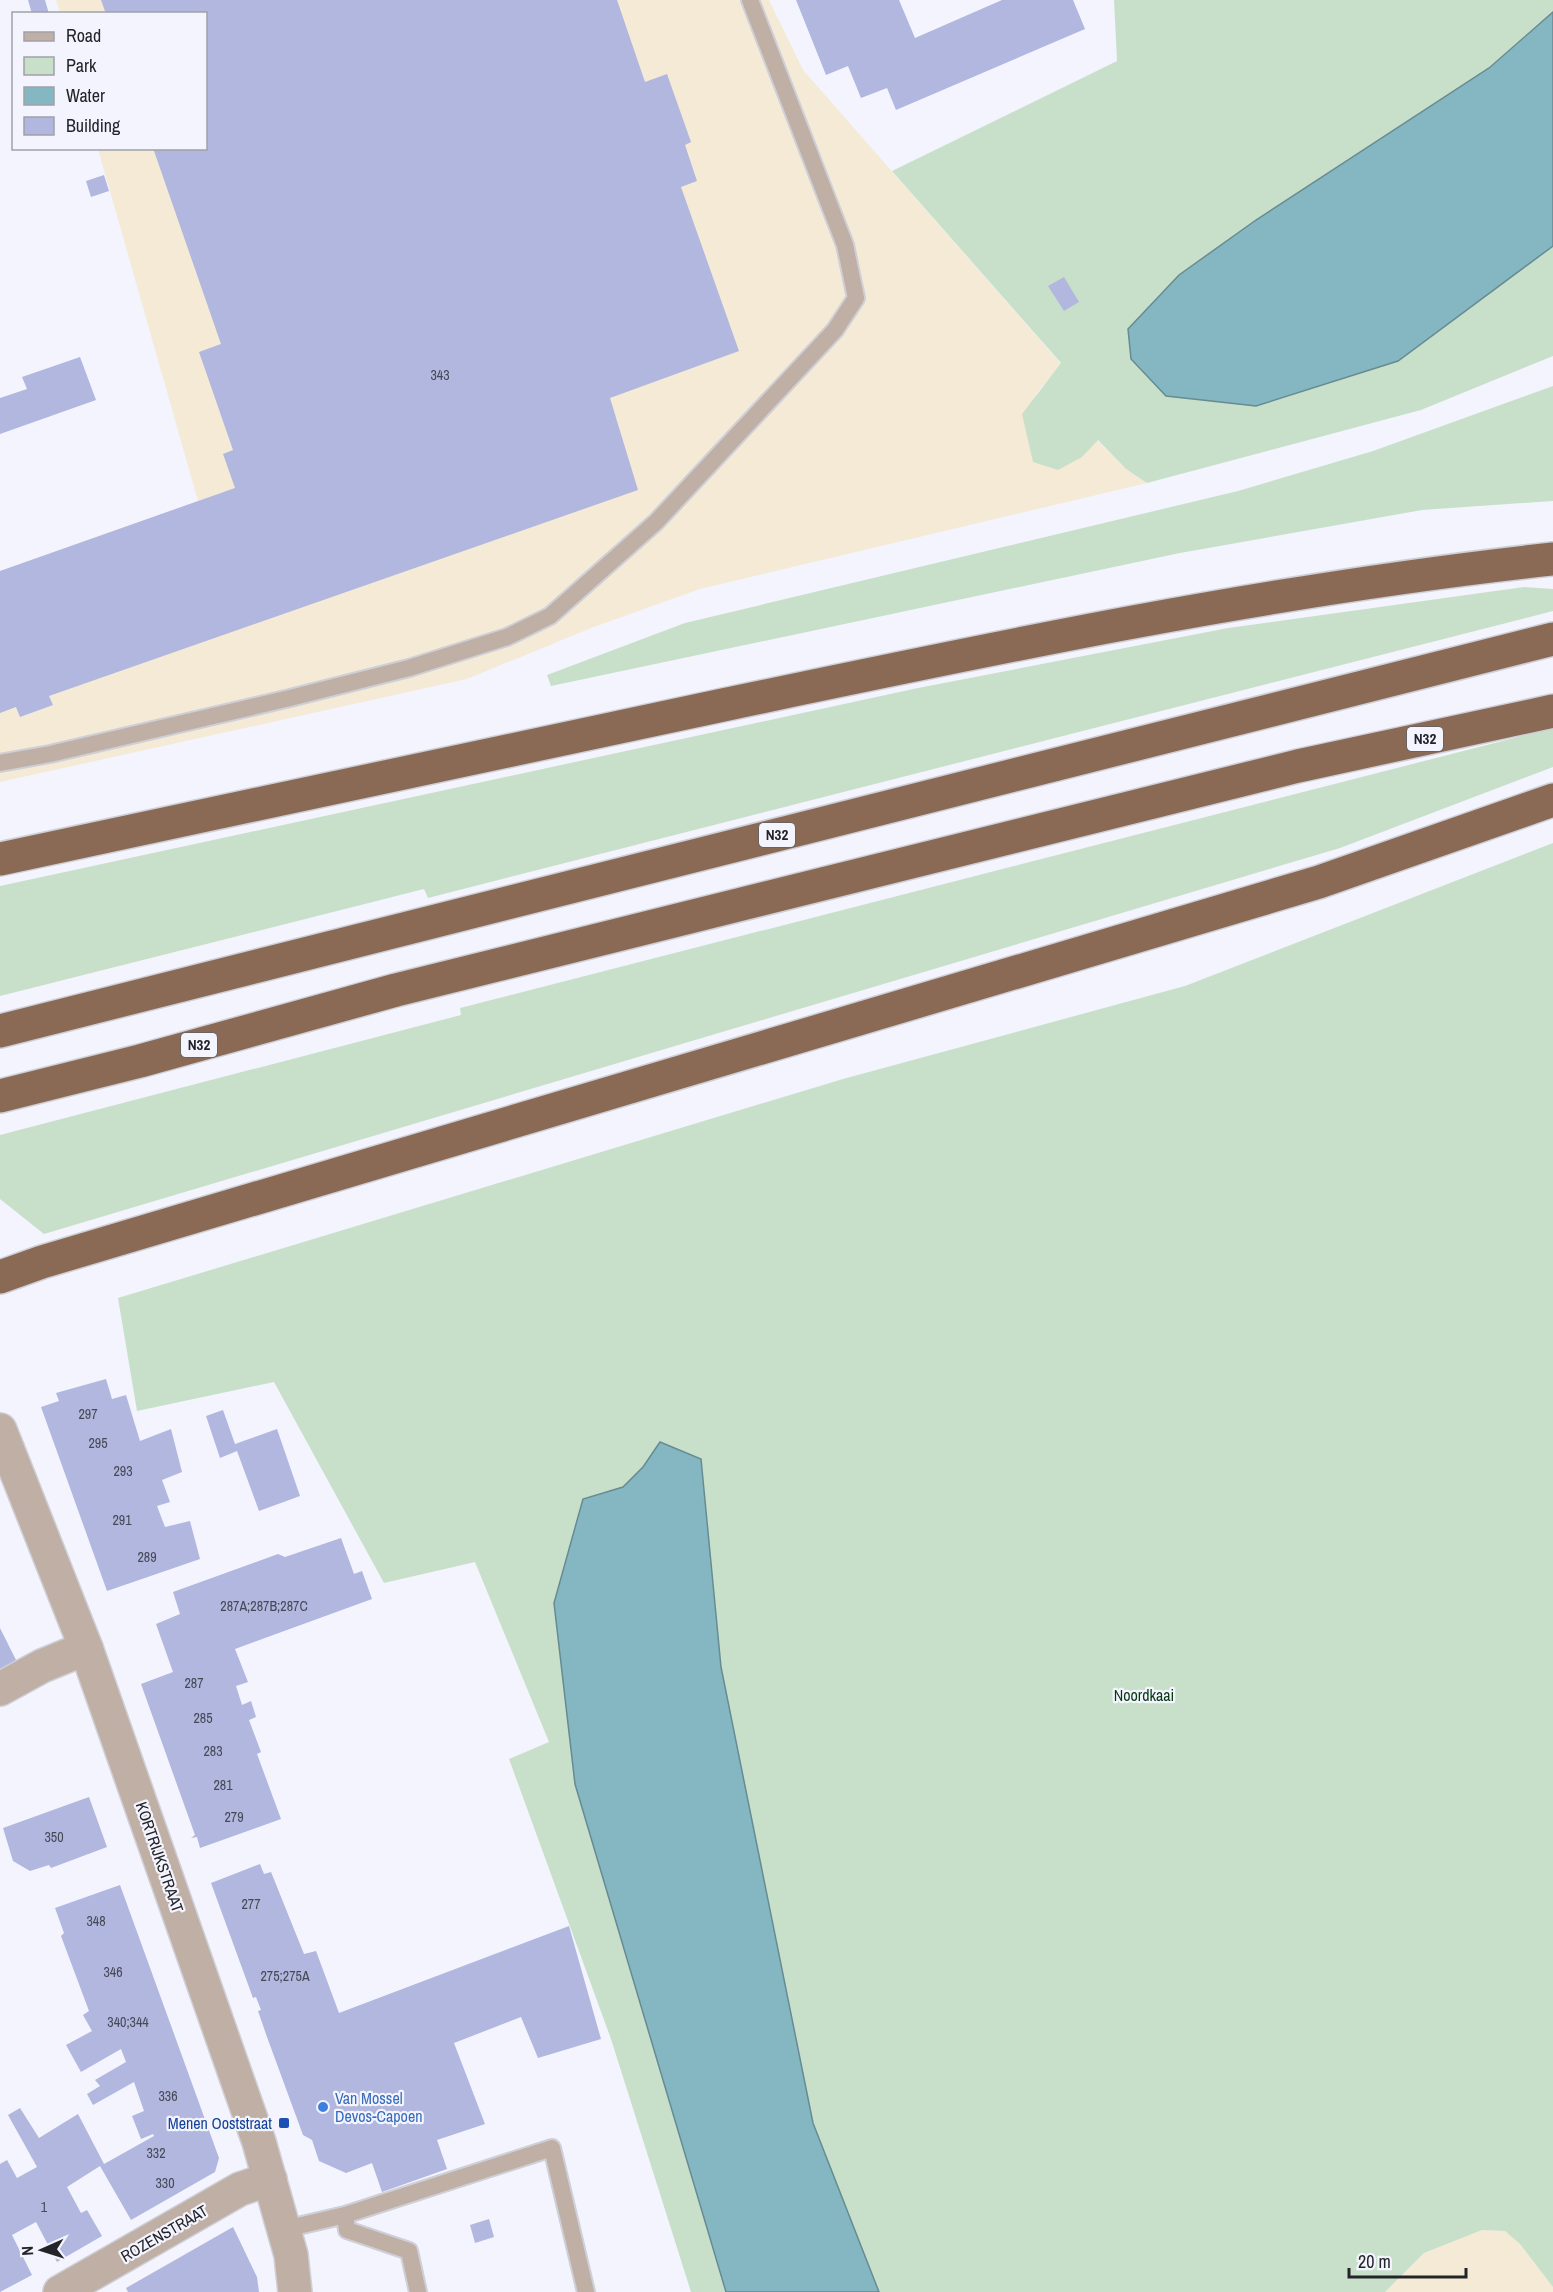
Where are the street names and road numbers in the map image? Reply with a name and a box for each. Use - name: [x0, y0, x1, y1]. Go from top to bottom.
- road number: N32: [1407, 727, 1443, 751]
- road number: N32: [759, 823, 795, 847]
- road number: N32: [181, 1033, 217, 1057]
- street label: KORTRIJKSTRAAT: [131, 1799, 189, 1915]
- street label: ROZENSTRAAT: [117, 2199, 211, 2267]

